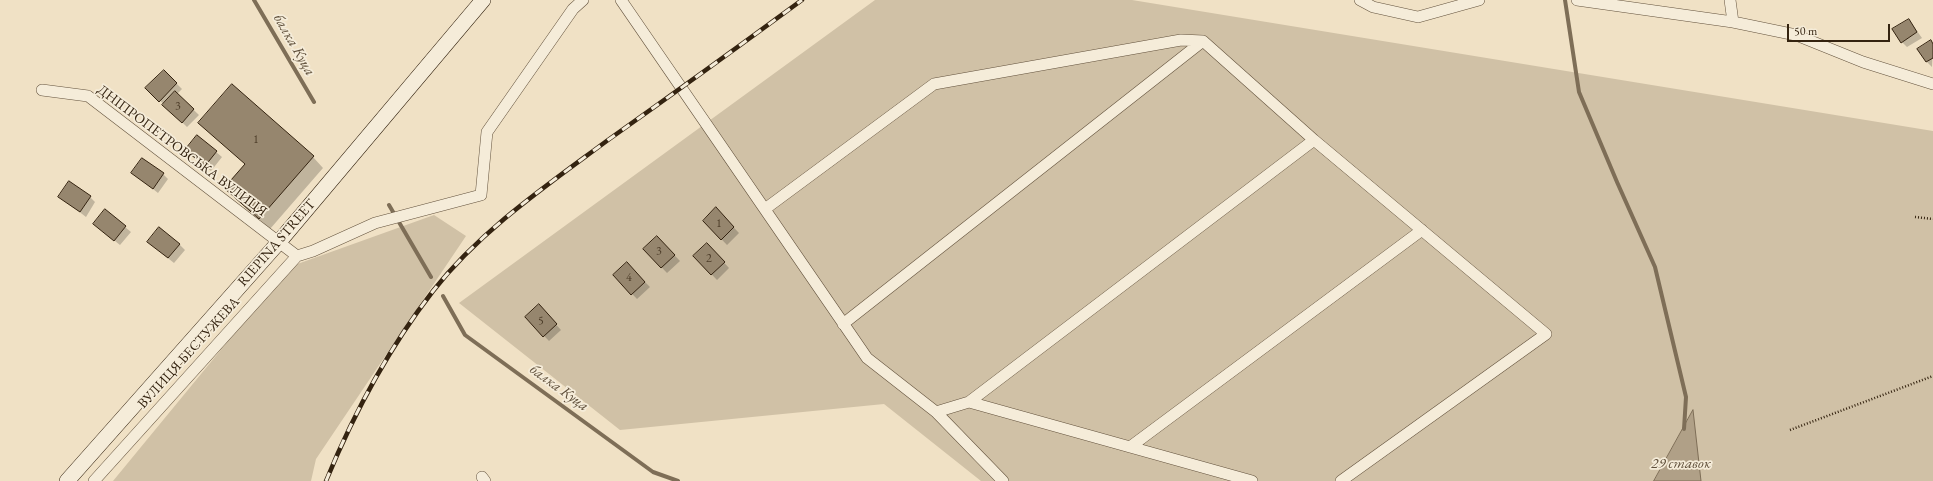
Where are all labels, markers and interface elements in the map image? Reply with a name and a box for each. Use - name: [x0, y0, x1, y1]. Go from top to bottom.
- water label: балка Куца: [269, 11, 319, 79]
- scale bar: [1789, 16, 1892, 42]
- text: 50 m: [1794, 23, 1817, 39]
- street label: ДНІПРОПЕТРОВСЬКА ВУЛИЦЯ: [94, 82, 270, 220]
- house number: 3: [175, 100, 181, 114]
- house number: 1: [253, 133, 259, 147]
- street label: RIEPINA STREET: [235, 196, 319, 290]
- house number: 1: [716, 217, 722, 231]
- house number: 3: [656, 245, 662, 259]
- house number: 2: [706, 252, 712, 266]
- house number: 4: [626, 271, 632, 285]
- street label: ВУЛИЦЯ БЕСТУЖЕВА: [135, 294, 243, 412]
- house number: 5: [538, 314, 544, 328]
- water label: балка Куца: [526, 361, 592, 415]
- water label: 29 ставок: [1651, 455, 1711, 473]

